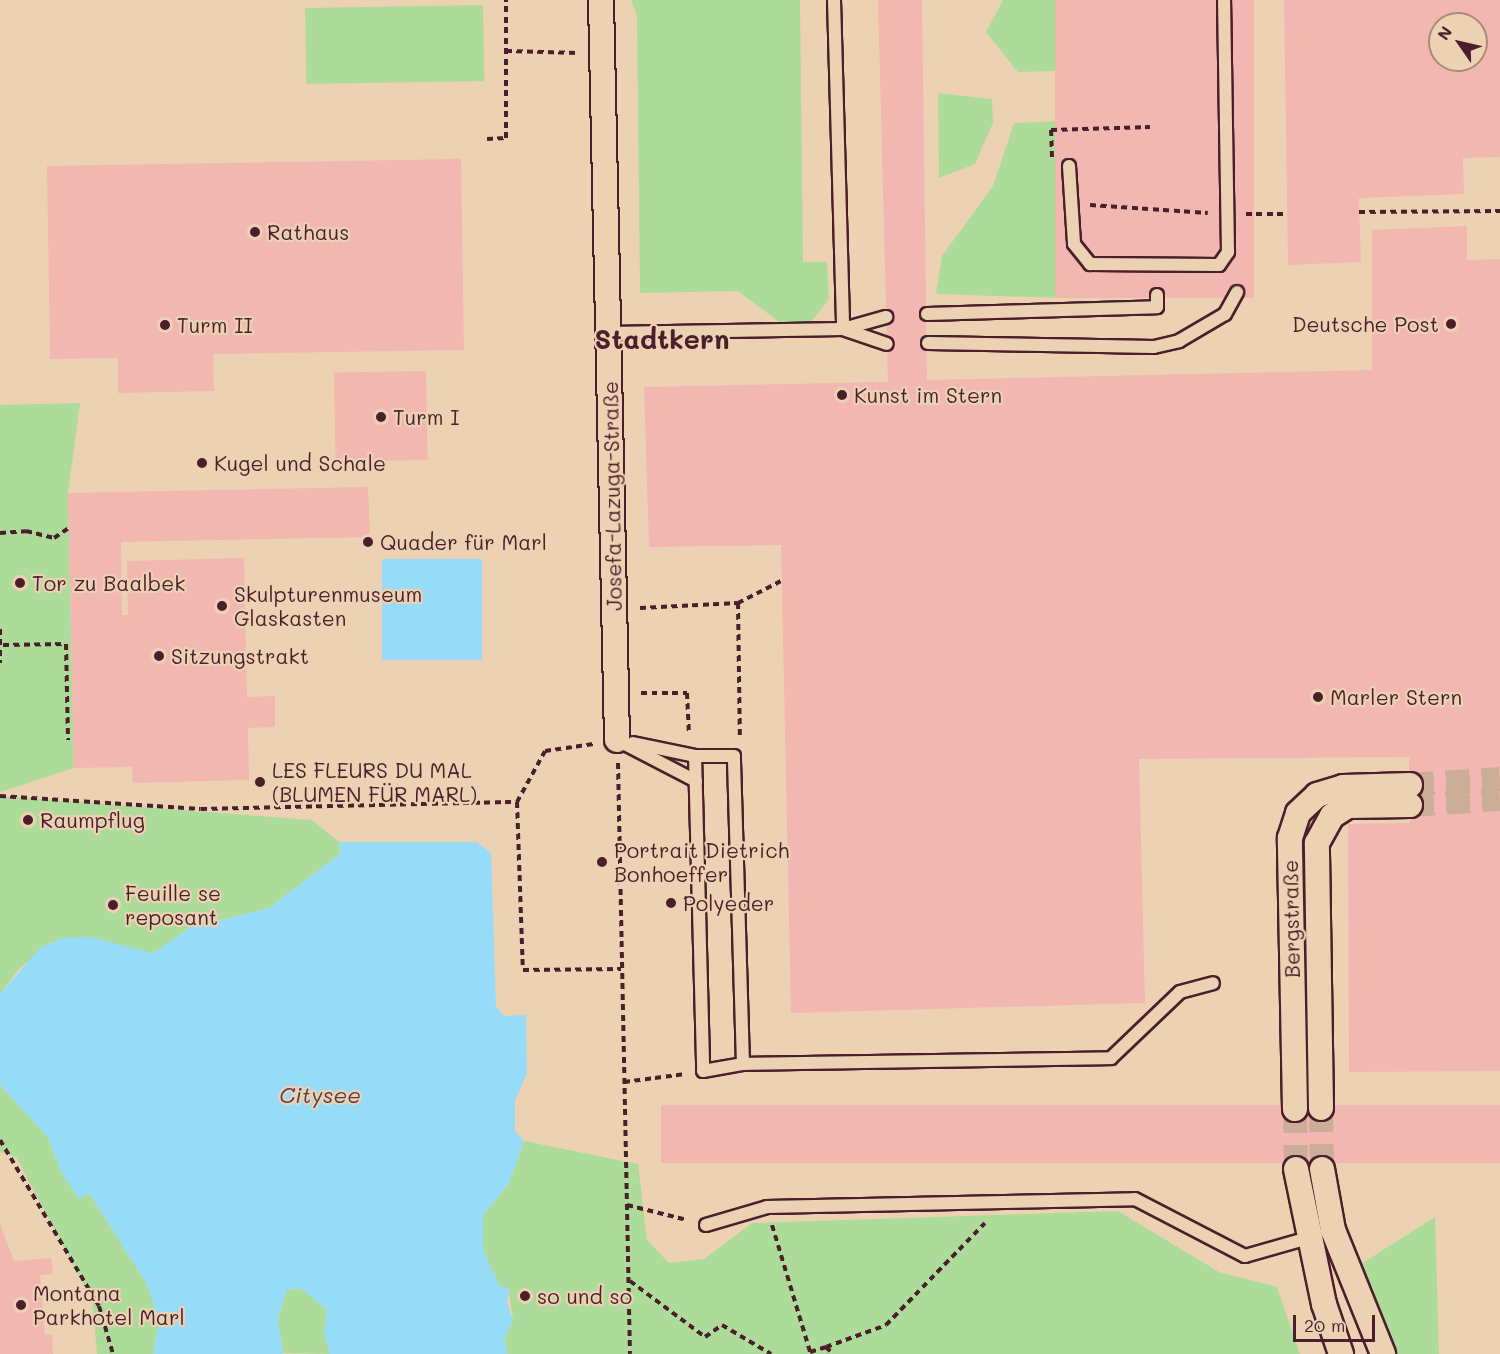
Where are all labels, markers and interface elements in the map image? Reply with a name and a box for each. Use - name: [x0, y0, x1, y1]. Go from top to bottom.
- north arrow: [1428, 12, 1488, 72]
- text: N: [1432, 22, 1456, 44]
- place label: Rathaus: [267, 219, 349, 245]
- marker: Rathaus: [248, 225, 262, 239]
- place label: Deutsche Post: [1292, 311, 1439, 337]
- place label: Turm II: [177, 312, 253, 338]
- marker: Deutsche Post: [1444, 317, 1458, 331]
- marker: Turm II: [158, 318, 172, 332]
- district label: Stadtkern: [595, 323, 729, 355]
- street label: Josefa-Lazuga-Straße: [597, 381, 627, 611]
- place label: Kunst im Stern: [854, 382, 1002, 408]
- marker: Kunst im Stern: [835, 388, 849, 402]
- place label: Turm I: [393, 404, 459, 430]
- marker: Turm I: [374, 410, 388, 424]
- place label: Kugel und Schale: [214, 450, 386, 476]
- marker: Kugel und Schale: [195, 456, 209, 470]
- place label: Quader für Marl: [380, 529, 547, 555]
- marker: Quader für Marl: [361, 535, 375, 549]
- place label: Tor zu Baalbek: [32, 570, 185, 596]
- marker: Tor zu Baalbek: [13, 576, 27, 590]
- place label: Skulpturenmuseum Glaskasten: [234, 581, 422, 631]
- marker: Skulpturenmuseum Glaskasten: [215, 599, 229, 613]
- place label: Sitzungstrakt: [171, 643, 309, 669]
- marker: Sitzungstrakt: [152, 649, 166, 663]
- place label: Marler Stern: [1330, 684, 1462, 710]
- marker: Marler Stern: [1311, 690, 1325, 704]
- place label: LES FLEURS DU MAL (BLUMEN FÜR MARL): [272, 757, 477, 807]
- marker: LES FLEURS DU MAL (BLUMEN FÜR MARL): [253, 775, 267, 789]
- place label: Raumpflug: [40, 807, 145, 833]
- marker: Raumpflug: [21, 813, 35, 827]
- place label: Portrait Dietrich Bonhoeffer: [614, 837, 789, 887]
- marker: Portrait Dietrich Bonhoeffer: [595, 855, 609, 869]
- street label: Bergstraße: [1277, 860, 1305, 978]
- place label: Feuille se reposant: [125, 880, 221, 930]
- place label: Polyeder: [683, 890, 774, 916]
- marker: Polyeder: [664, 896, 678, 910]
- marker: Feuille se reposant: [106, 898, 120, 912]
- water label: Citysee: [279, 1082, 361, 1108]
- place label: Montana Parkhotel Marl: [33, 1280, 185, 1330]
- place label: so und so: [537, 1283, 632, 1309]
- marker: so und so: [518, 1289, 532, 1303]
- marker: Montana Parkhotel Marl: [14, 1298, 28, 1312]
- scale bar: [1296, 1303, 1378, 1341]
- text: 20 m: [1304, 1313, 1345, 1337]

